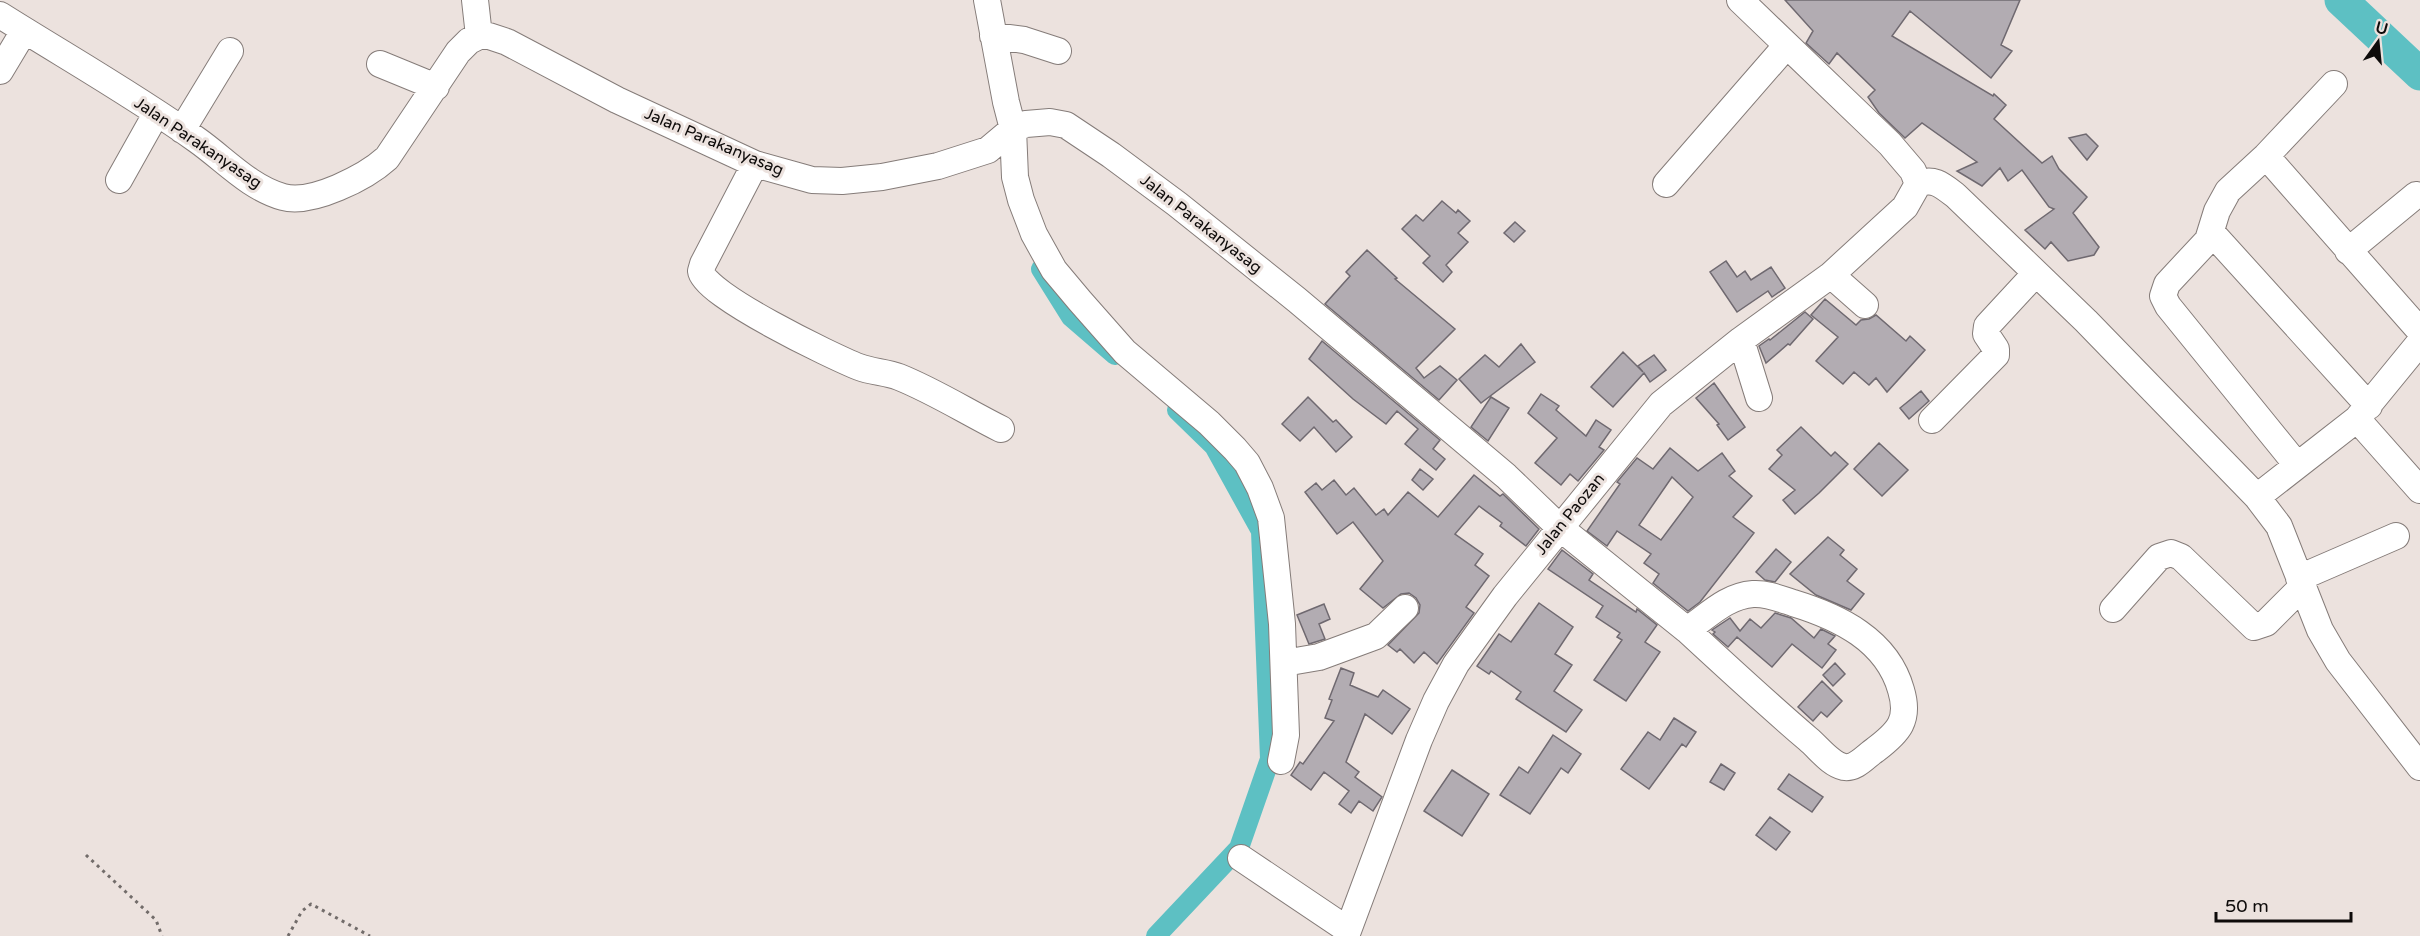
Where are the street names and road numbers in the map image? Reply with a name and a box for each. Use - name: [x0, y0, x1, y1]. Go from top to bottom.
- street label: Jalan Parakanyasag: [131, 93, 265, 193]
- street label: Jalan Parakanyasag: [641, 104, 787, 180]
- street label: Jalan Parakanyasag: [1136, 170, 1266, 278]
- street label: Jalan Paozan: [1531, 469, 1609, 559]

